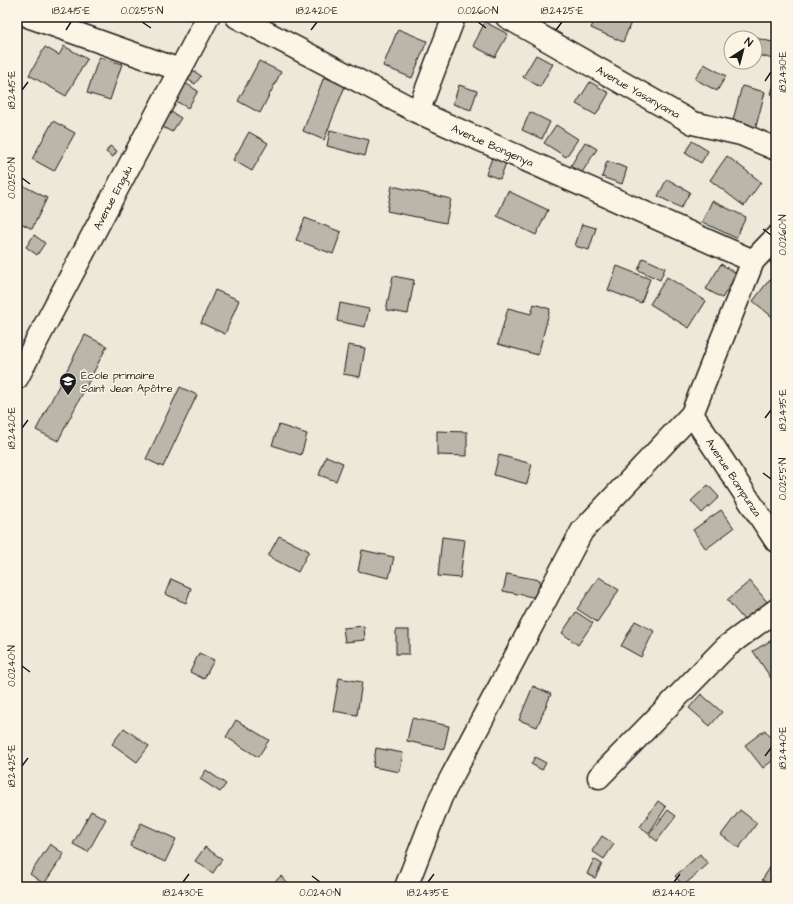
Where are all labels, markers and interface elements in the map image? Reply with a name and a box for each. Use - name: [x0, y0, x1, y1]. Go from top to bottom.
- text: 18.2415°E: [52, 4, 90, 18]
- text: 0.0255°N: [121, 4, 163, 18]
- text: 18.2420°E: [296, 4, 338, 18]
- text: 0.0260°N: [458, 4, 498, 18]
- text: 18.2425°E: [541, 4, 583, 18]
- north arrow: [723, 30, 763, 70]
- text: N: [741, 34, 756, 50]
- text: 18.2430°E: [776, 51, 790, 93]
- street label: Avenue Yasanyama: [593, 62, 683, 122]
- text: 18.2415°E: [5, 71, 19, 109]
- street label: Avenue Bongenya: [449, 121, 536, 171]
- text: 0.0250°N: [5, 157, 19, 199]
- street label: Avenue Engulu: [90, 163, 136, 233]
- text: 0.0260°N: [776, 215, 790, 255]
- place label: École primaire Saint Jean Apôtre: [81, 368, 173, 396]
- school or university icon: École primaire Saint Jean Apôtre: [58, 371, 78, 396]
- text: 18.2435°E: [776, 389, 790, 431]
- text: 18.2420°E: [5, 407, 19, 449]
- street label: Avenue Bompunza: [702, 436, 765, 520]
- text: 0.0255°N: [776, 458, 790, 500]
- text: 0.0240°N: [5, 645, 19, 687]
- text: 18.2440°E: [776, 726, 790, 769]
- text: 18.2425°E: [5, 745, 19, 787]
- text: 18.2430°E: [162, 886, 204, 900]
- text: 0.0240°N: [299, 886, 341, 900]
- text: 18.2435°E: [407, 886, 449, 900]
- text: 18.2440°E: [653, 886, 696, 900]

